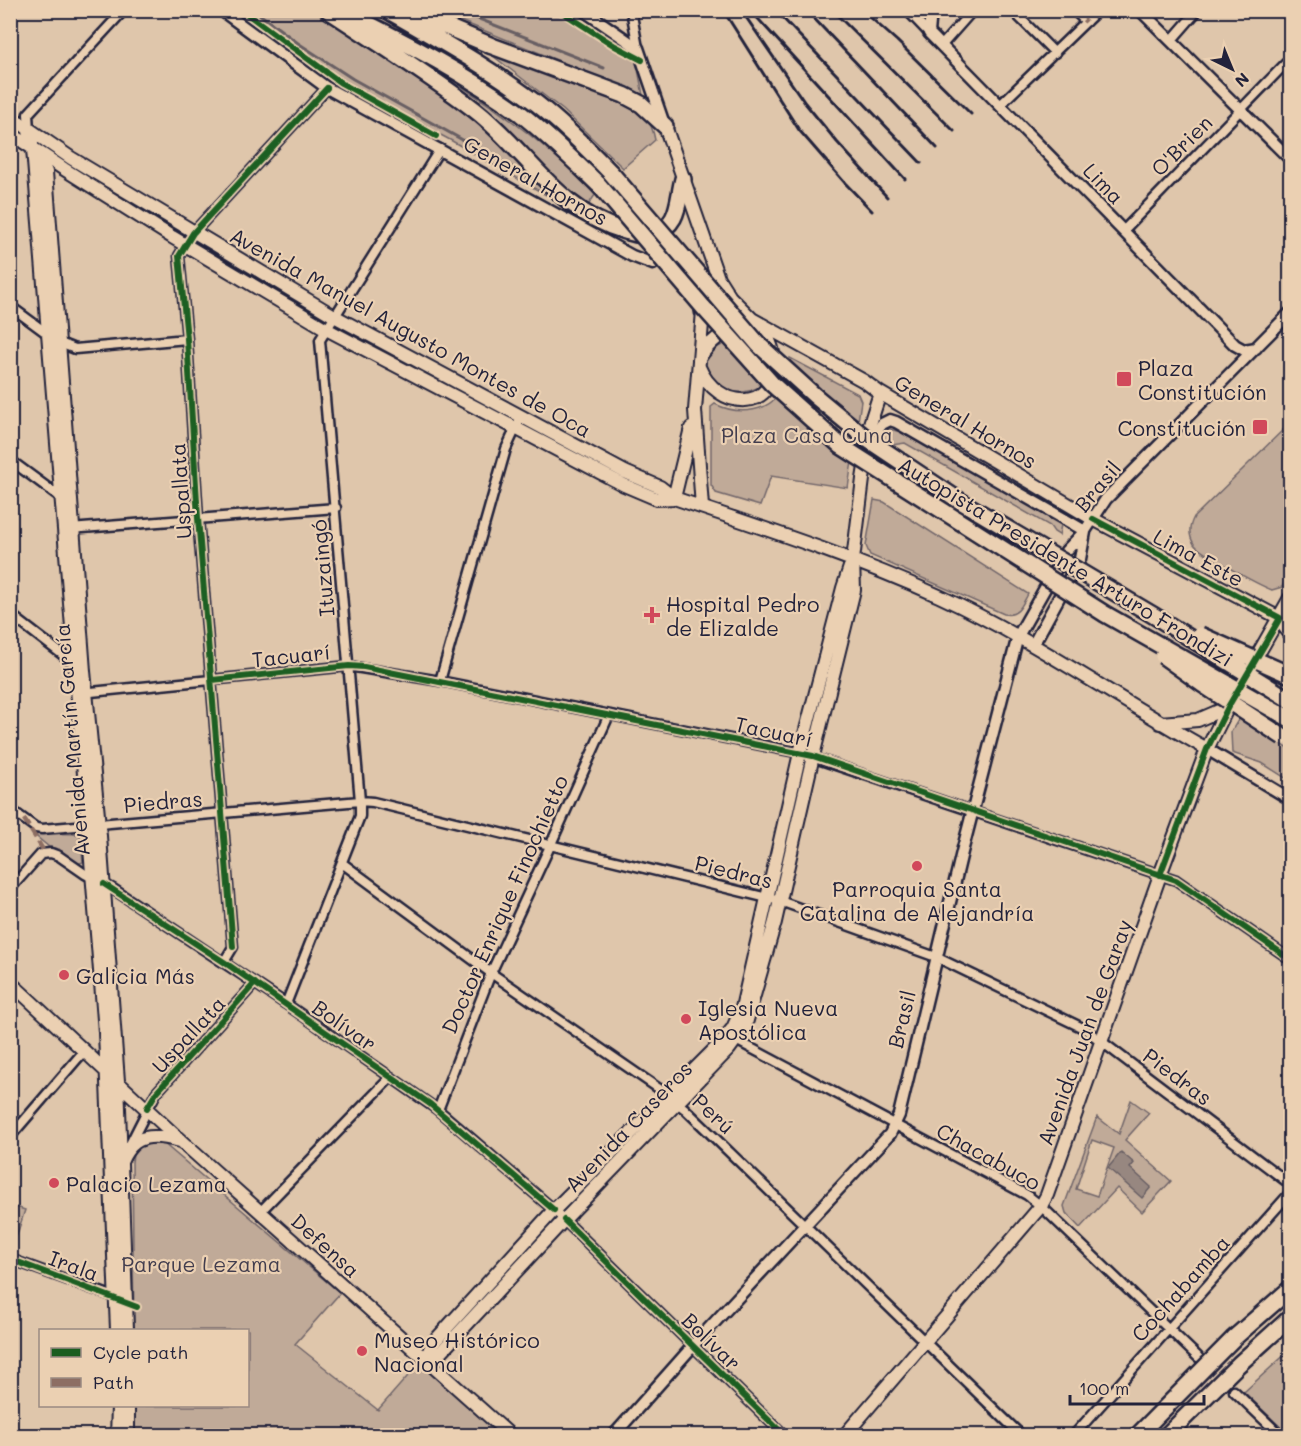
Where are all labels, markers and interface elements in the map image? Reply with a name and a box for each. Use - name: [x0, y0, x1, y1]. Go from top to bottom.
- north arrow: [1202, 39, 1262, 99]
- text: N: [1231, 69, 1254, 92]
- street label: O'Brien: [1145, 109, 1217, 181]
- street label: General Hornos: [459, 129, 613, 231]
- street label: Lima: [1078, 157, 1130, 209]
- street label: Avenida Manuel Augusto Montes de Oca: [226, 221, 596, 443]
- place label: Plaza Constitución: [1138, 354, 1267, 405]
- street label: General Hornos: [890, 368, 1042, 474]
- marker: Plaza Constitución: [1115, 370, 1133, 388]
- place label: Constitución: [1117, 414, 1246, 441]
- marker: Constitución: [1251, 418, 1269, 436]
- park label: Plaza Casa Cuna: [721, 421, 893, 448]
- street label: Uspallata: [163, 442, 197, 540]
- street label: Autopista Presidente Arturo Frondizi: [894, 450, 1238, 672]
- street label: Brasil: [1068, 455, 1126, 517]
- street label: Ituzaingó: [304, 518, 340, 618]
- street label: Lima Este: [1149, 522, 1249, 592]
- place label: Hospital Pedro de Elizalde: [666, 590, 819, 641]
- marker: Hospital Pedro de Elizalde: [643, 606, 661, 624]
- street label: Avenida Martín García: [47, 623, 95, 857]
- street label: Tacuarí: [250, 637, 332, 673]
- street label: Tacuarí: [733, 710, 815, 752]
- street label: Doctor Enrique Finochietto: [435, 770, 573, 1038]
- street label: Piedras: [122, 784, 204, 818]
- street label: Piedras: [692, 848, 776, 894]
- marker: Parroquia Santa Catalina de Alejandría: [910, 859, 924, 873]
- place label: Parroquia Santa Catalina de Alejandría: [800, 875, 1034, 926]
- street label: Avenida Juan de Garay: [1031, 915, 1137, 1149]
- place label: Galicia Más: [76, 962, 195, 989]
- marker: Galicia Más: [57, 968, 71, 982]
- street label: Brasil: [881, 987, 921, 1051]
- street label: Uspallata: [145, 990, 231, 1078]
- street label: Bolívar: [308, 993, 382, 1057]
- place label: Iglesia Nueva Apostólica: [698, 994, 838, 1045]
- marker: Iglesia Nueva Apostólica: [679, 1012, 693, 1026]
- street label: Piedras: [1138, 1041, 1218, 1111]
- street label: Avenida Caseros: [558, 1055, 698, 1197]
- street label: Perú: [687, 1087, 741, 1139]
- street label: Chacabuco: [932, 1116, 1046, 1196]
- place label: Palacio Lezama: [66, 1170, 227, 1197]
- marker: Palacio Lezama: [47, 1176, 61, 1190]
- street label: Defensa: [286, 1207, 366, 1283]
- street label: Cochabamba: [1125, 1229, 1235, 1347]
- street label: Irala: [45, 1244, 103, 1286]
- park label: Parque Lezama: [121, 1250, 281, 1277]
- street label: Bolívar: [677, 1306, 747, 1376]
- place label: Museo Histórico Nacional: [374, 1326, 540, 1377]
- legend: [39, 1329, 249, 1407]
- text: Cycle path: [93, 1340, 188, 1364]
- marker: Museo Histórico Nacional: [355, 1344, 369, 1358]
- scale bar: [1070, 1368, 1204, 1406]
- text: Path: [93, 1370, 133, 1394]
- text: 100 m: [1079, 1376, 1129, 1400]

